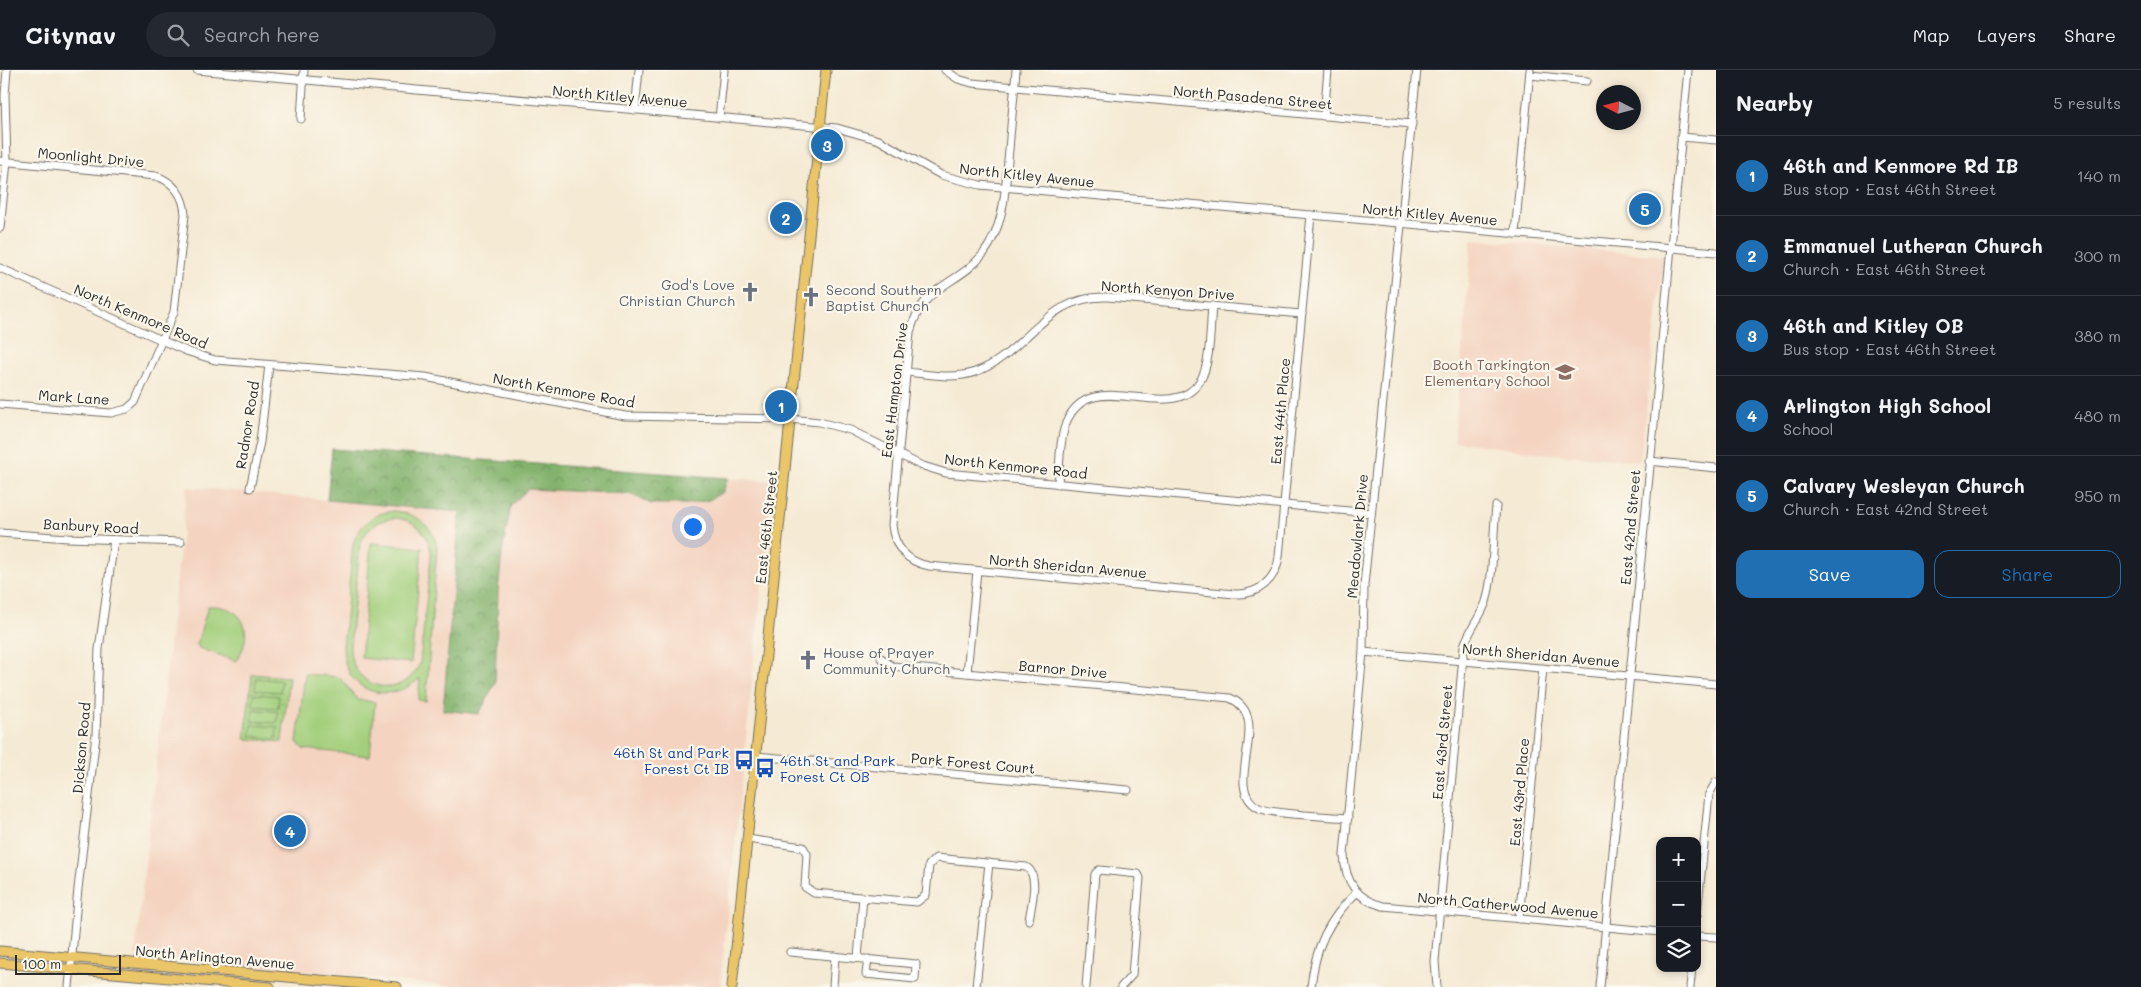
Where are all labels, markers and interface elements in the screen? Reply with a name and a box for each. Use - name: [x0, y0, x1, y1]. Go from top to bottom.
- search box: [146, 12, 496, 57]
- text: Citynav: [25, 19, 116, 50]
- icon: search: [164, 21, 192, 49]
- text: Search here: [204, 22, 320, 47]
- text: Map: [1913, 23, 1949, 47]
- text: Layers: [1977, 23, 2036, 47]
- text: Share: [2064, 23, 2116, 47]
- street label: North Kitley Avenue: [552, 81, 688, 111]
- street label: North Pasadena Street: [1172, 81, 1334, 113]
- north arrow: [1596, 85, 1641, 130]
- text: Nearby: [1736, 89, 1813, 116]
- text: 5 results: [2053, 92, 2121, 113]
- pin: 3: [811, 126, 843, 164]
- street label: Moonlight Drive: [37, 143, 145, 171]
- text: 46th and Kenmore Rd IB: [1783, 153, 2018, 178]
- street label: North Kitley Avenue: [959, 158, 1095, 192]
- text: 1: [1748, 165, 1756, 186]
- text: 140 m: [2077, 165, 2121, 186]
- text: Bus stop · East 46th Street: [1783, 178, 1996, 199]
- pin: 5: [1629, 190, 1661, 228]
- pin: 2: [770, 199, 802, 237]
- street label: North Kitley Avenue: [1362, 199, 1498, 229]
- text: Emmanuel Lutheran Church: [1783, 233, 2042, 258]
- text: 2: [1748, 245, 1756, 266]
- text: 300 m: [2074, 245, 2121, 266]
- text: Church · East 46th Street: [1783, 258, 1986, 279]
- place label: God's Love Christian Church: [619, 275, 735, 310]
- street label: North Kenyon Drive: [1101, 276, 1235, 304]
- street label: North Kenmore Road: [71, 279, 211, 353]
- place label: Second Southern Baptist Church: [826, 280, 942, 315]
- church icon: God's Love Christian Church: [739, 281, 761, 303]
- church icon: Second Southern Baptist Church: [800, 286, 822, 308]
- text: 46th and Kitley OB: [1783, 313, 1963, 338]
- street label: East Hampton Drive: [876, 321, 912, 459]
- text: 3: [1747, 325, 1757, 346]
- text: 380 m: [2074, 325, 2121, 346]
- text: Bus stop · East 46th Street: [1783, 338, 1996, 359]
- place label: Booth Tarkington Elementary School: [1424, 355, 1550, 390]
- street label: East 44th Place: [1266, 357, 1294, 465]
- school or university icon: Booth Tarkington Elementary School: [1554, 361, 1576, 383]
- street label: North Kenmore Road: [492, 368, 636, 412]
- street label: Radnor Road: [231, 379, 263, 470]
- street label: Mark Lane: [38, 385, 110, 409]
- pin: 1: [765, 387, 797, 425]
- text: Arlington High School: [1783, 393, 1991, 418]
- text: 4: [1747, 405, 1757, 426]
- text: 480 m: [2074, 405, 2121, 426]
- text: School: [1783, 418, 1833, 439]
- street label: North Kenmore Road: [944, 449, 1089, 483]
- street label: East 42nd Street: [1615, 468, 1645, 586]
- street label: East 46th Street: [751, 469, 781, 585]
- street label: Meadowlark Drive: [1342, 473, 1372, 599]
- text: Calvary Wesleyan Church: [1783, 473, 2024, 498]
- text: 5: [1747, 485, 1757, 506]
- text: 950 m: [2074, 485, 2121, 506]
- text: Church · East 42nd Street: [1783, 498, 1988, 519]
- street label: Banbury Road: [43, 514, 139, 538]
- your location: [680, 514, 706, 540]
- street label: North Sheridan Avenue: [988, 550, 1148, 582]
- button: Save: [1736, 550, 1924, 598]
- button: Share: [1934, 550, 2121, 598]
- street label: North Sheridan Avenue: [1461, 639, 1621, 671]
- place label: House of Prayer Community Church: [823, 643, 950, 678]
- church icon: House of Prayer Community Church: [797, 649, 819, 671]
- street label: Barnor Drive: [1018, 656, 1108, 682]
- street label: East 43rd Street: [1428, 684, 1456, 800]
- street label: Dickson Road: [68, 701, 94, 795]
- street label: East 43rd Place: [1505, 737, 1533, 847]
- place label: 46th St and Park Forest Ct IB: [614, 743, 729, 778]
- street label: Park Forest Court: [910, 748, 1036, 778]
- bus stop icon: 46th St and Park Forest Ct IB: [733, 749, 755, 771]
- place label: 46th St and Park Forest Ct OB: [780, 751, 895, 786]
- bus stop icon: 46th St and Park Forest Ct OB: [754, 757, 776, 779]
- pin: 4: [274, 812, 306, 850]
- map controls: [1656, 837, 1701, 972]
- button: +: [1656, 837, 1701, 882]
- button: −: [1656, 882, 1701, 927]
- street label: North Catherwood Avenue: [1417, 888, 1599, 922]
- button: layers: [1656, 927, 1701, 972]
- street label: North Arlington Avenue: [135, 941, 295, 973]
- scale bar: [15, 952, 121, 975]
- text: 100 m: [22, 954, 61, 973]

